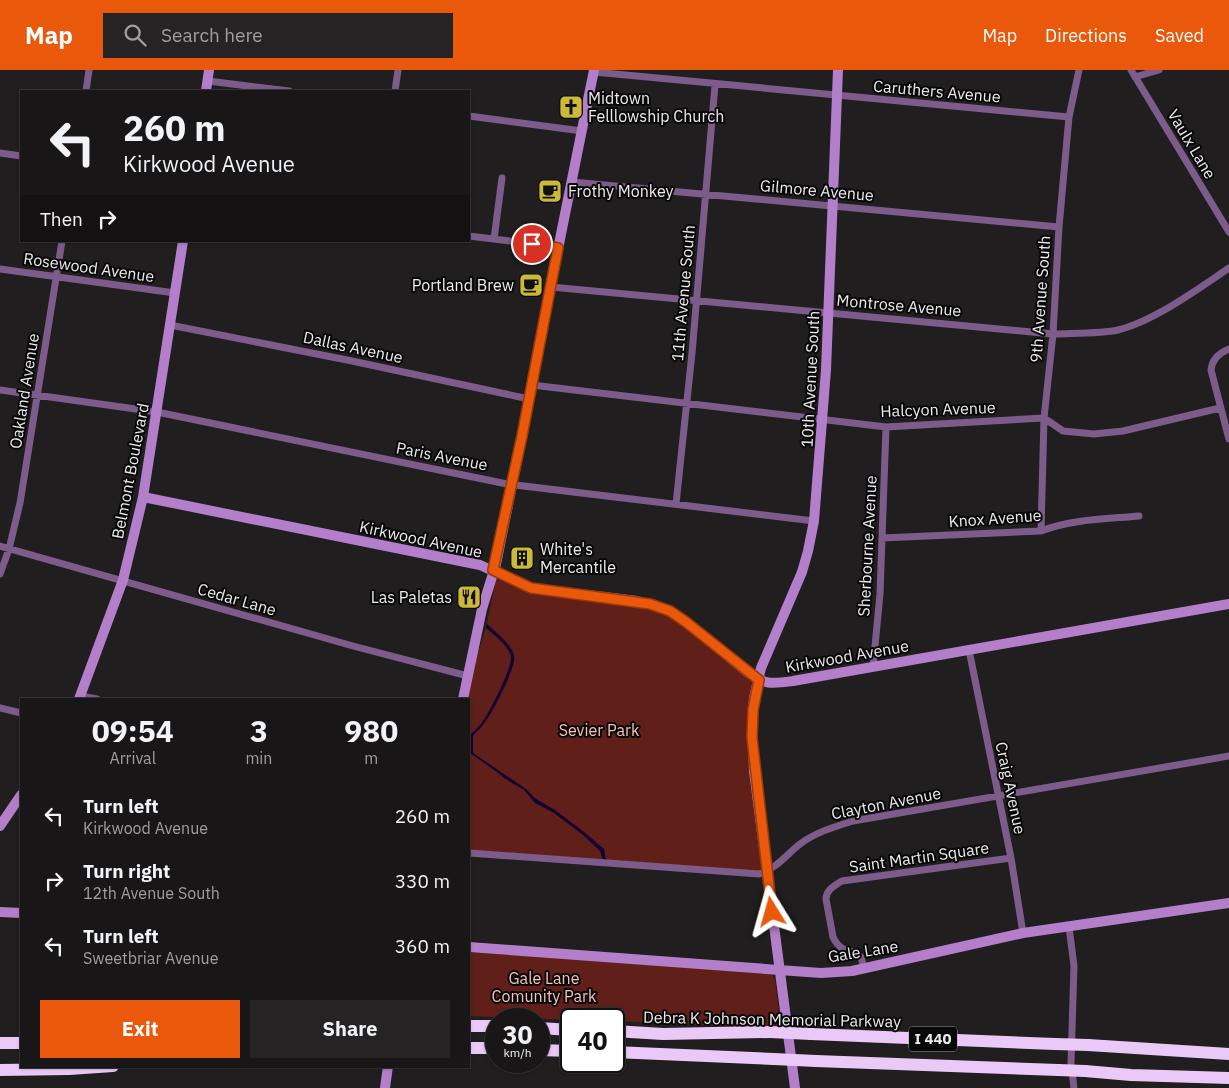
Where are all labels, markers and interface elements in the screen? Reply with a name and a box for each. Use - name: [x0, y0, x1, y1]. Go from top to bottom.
- search box: [103, 13, 453, 58]
- text: Map: [25, 19, 73, 51]
- icon: search: [121, 21, 149, 49]
- text: Search here: [161, 23, 263, 47]
- text: Map: [982, 24, 1017, 47]
- text: Directions: [1045, 24, 1127, 47]
- text: Saved: [1155, 24, 1204, 47]
- street label: Caruthers Avenue: [872, 75, 1002, 107]
- place label: Midtown Felllowship Church: [588, 88, 724, 126]
- church icon: Midtown Felllowship Church: [558, 94, 584, 120]
- text: 260 m: [123, 105, 226, 151]
- street label: Vaulx Lane: [1163, 106, 1221, 183]
- icon: left: [40, 110, 105, 175]
- text: Kirkwood Avenue: [123, 149, 295, 178]
- street label: Gilmore Avenue: [759, 175, 875, 205]
- cafe icon: Frothy Monkey: [537, 178, 563, 204]
- place label: Frothy Monkey: [568, 181, 674, 201]
- icon: right: [93, 205, 121, 233]
- text: Then: [40, 207, 83, 231]
- pin: [511, 223, 553, 265]
- street label: 11th Avenue South: [667, 224, 699, 362]
- icon: arrive: [518, 230, 546, 258]
- street label: 9th Avenue South: [1026, 235, 1054, 363]
- street label: Rosewood Avenue: [22, 248, 156, 286]
- cafe icon: Portland Brew: [518, 272, 544, 298]
- place label: Portland Brew: [412, 275, 514, 295]
- street label: Montrose Avenue: [836, 290, 962, 320]
- street label: 10th Avenue South: [796, 310, 824, 448]
- street label: Dallas Avenue: [301, 327, 405, 367]
- street label: Oakland Avenue: [5, 332, 43, 450]
- street label: Halcyon Avenue: [880, 397, 996, 421]
- street label: Belmont Boulevard: [107, 401, 153, 541]
- street label: Paris Avenue: [394, 437, 490, 475]
- street label: Sherbourne Avenue: [853, 475, 881, 617]
- street label: Knox Avenue: [948, 505, 1042, 531]
- street label: Kirkwood Avenue: [358, 516, 484, 562]
- place label: White's Mercantile: [540, 539, 616, 577]
- building icon: White's Mercantile: [509, 545, 535, 571]
- street label: Cedar Lane: [196, 578, 279, 620]
- restaurant icon: Las Paletas: [456, 584, 482, 610]
- place label: Las Paletas: [371, 587, 452, 607]
- street label: Kirkwood Avenue: [784, 635, 911, 677]
- text: 09:54: [92, 711, 174, 750]
- text: 3: [250, 711, 268, 750]
- text: 980: [344, 711, 398, 750]
- park label: Sevier Park: [559, 720, 640, 740]
- street label: Craig Avenue: [991, 740, 1031, 836]
- text: Arrival: [109, 748, 156, 768]
- text: min: [245, 748, 272, 768]
- text: m: [364, 748, 378, 768]
- street label: Clayton Avenue: [829, 783, 943, 823]
- text: Turn left: [83, 794, 159, 818]
- icon: left: [40, 802, 68, 830]
- text: 260 m: [395, 804, 450, 828]
- text: Kirkwood Avenue: [83, 818, 208, 838]
- street label: Saint Martin Square: [848, 837, 990, 877]
- text: Turn right: [83, 859, 170, 883]
- icon: right: [40, 867, 68, 895]
- text: 330 m: [395, 869, 450, 893]
- text: 12th Avenue South: [83, 883, 220, 903]
- position arrow: [745, 885, 797, 937]
- text: Turn left: [83, 924, 159, 948]
- icon: left: [40, 932, 68, 960]
- text: 360 m: [395, 934, 450, 958]
- street label: Gale Lane: [826, 936, 900, 966]
- text: Sweetbriar Avenue: [83, 948, 218, 968]
- park label: Gale Lane Comunity Park: [492, 968, 597, 1006]
- button: Exit: [40, 1000, 240, 1058]
- button: Share: [250, 1000, 450, 1058]
- street label: Debra K Johnson Memorial Parkway: [643, 1007, 901, 1031]
- speed limit sign: 40: [560, 1008, 625, 1073]
- text: 30: [502, 1018, 533, 1051]
- road number: I 440: [909, 1026, 957, 1052]
- text: km/h: [503, 1045, 532, 1060]

